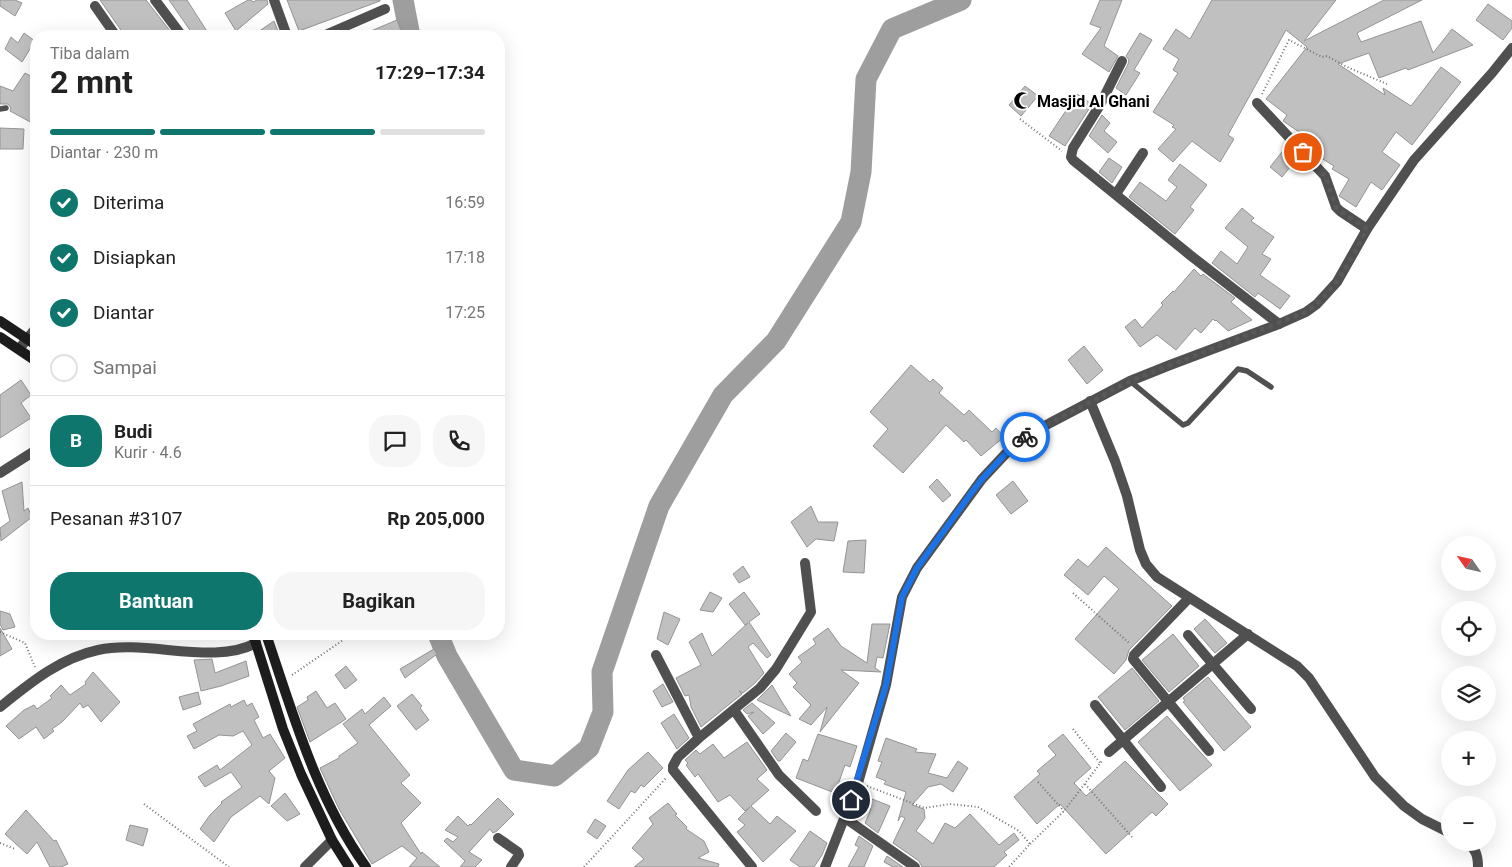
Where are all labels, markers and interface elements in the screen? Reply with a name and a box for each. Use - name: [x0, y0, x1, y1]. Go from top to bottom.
- text: Tiba dalam: [50, 44, 129, 63]
- text: 17:29–17:34: [375, 61, 485, 84]
- text: 2 mnt: [50, 63, 133, 101]
- mosque icon: Masjid Al Ghani: [1013, 91, 1033, 111]
- place label: Masjid Al Ghani: [1037, 92, 1150, 111]
- pin: [1282, 131, 1324, 173]
- icon: bag: [1289, 138, 1317, 166]
- text: Diantar · 230 m: [50, 143, 158, 162]
- icon: check: [50, 189, 78, 217]
- text: Diterima: [93, 191, 164, 214]
- text: 16:59: [445, 193, 485, 212]
- icon: check: [50, 244, 78, 272]
- text: Disiapkan: [93, 246, 176, 269]
- text: 17:18: [445, 248, 485, 267]
- icon: check: [50, 299, 78, 327]
- text: Diantar: [93, 301, 154, 324]
- text: 17:25: [445, 303, 485, 322]
- text: Sampai: [93, 356, 157, 379]
- courier: [1000, 412, 1050, 462]
- button: chat: [369, 415, 421, 467]
- button: phone: [433, 415, 485, 467]
- text: Budi: [114, 420, 153, 443]
- icon: bike: [1011, 423, 1039, 451]
- text: B: [70, 429, 82, 452]
- text: Kurir · 4.6: [114, 443, 182, 462]
- text: Pesanan #3107: [50, 507, 183, 530]
- text: Rp 205,000: [387, 507, 485, 530]
- north arrow: [1441, 536, 1496, 591]
- map controls: [1441, 536, 1496, 851]
- button: Bantuan: [50, 572, 263, 630]
- button: Bagikan: [273, 572, 485, 630]
- button: locate: [1441, 601, 1496, 656]
- button: layers: [1441, 666, 1496, 721]
- button: +: [1441, 731, 1496, 786]
- pin: [830, 779, 872, 821]
- icon: home: [837, 786, 865, 814]
- button: −: [1441, 796, 1496, 851]

